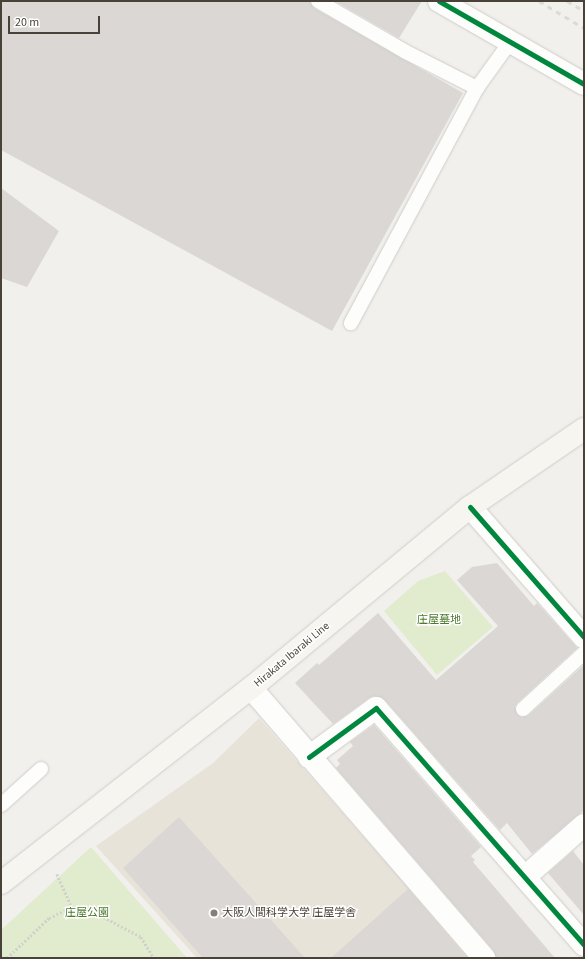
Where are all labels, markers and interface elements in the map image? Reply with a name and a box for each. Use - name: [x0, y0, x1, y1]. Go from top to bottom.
- scale bar: [10, 8, 102, 34]
- text: 20 m: [15, 14, 39, 31]
- park label: 庄屋墓地: [417, 613, 461, 627]
- street label: Hirakata Ibaraki Line: [252, 620, 332, 690]
- park label: 庄屋公園: [65, 906, 109, 920]
- place label: 大阪人間科学大学 庄屋学舎: [222, 906, 356, 920]
- marker: 大阪人間科学大学 庄屋学舎: [209, 908, 219, 918]

